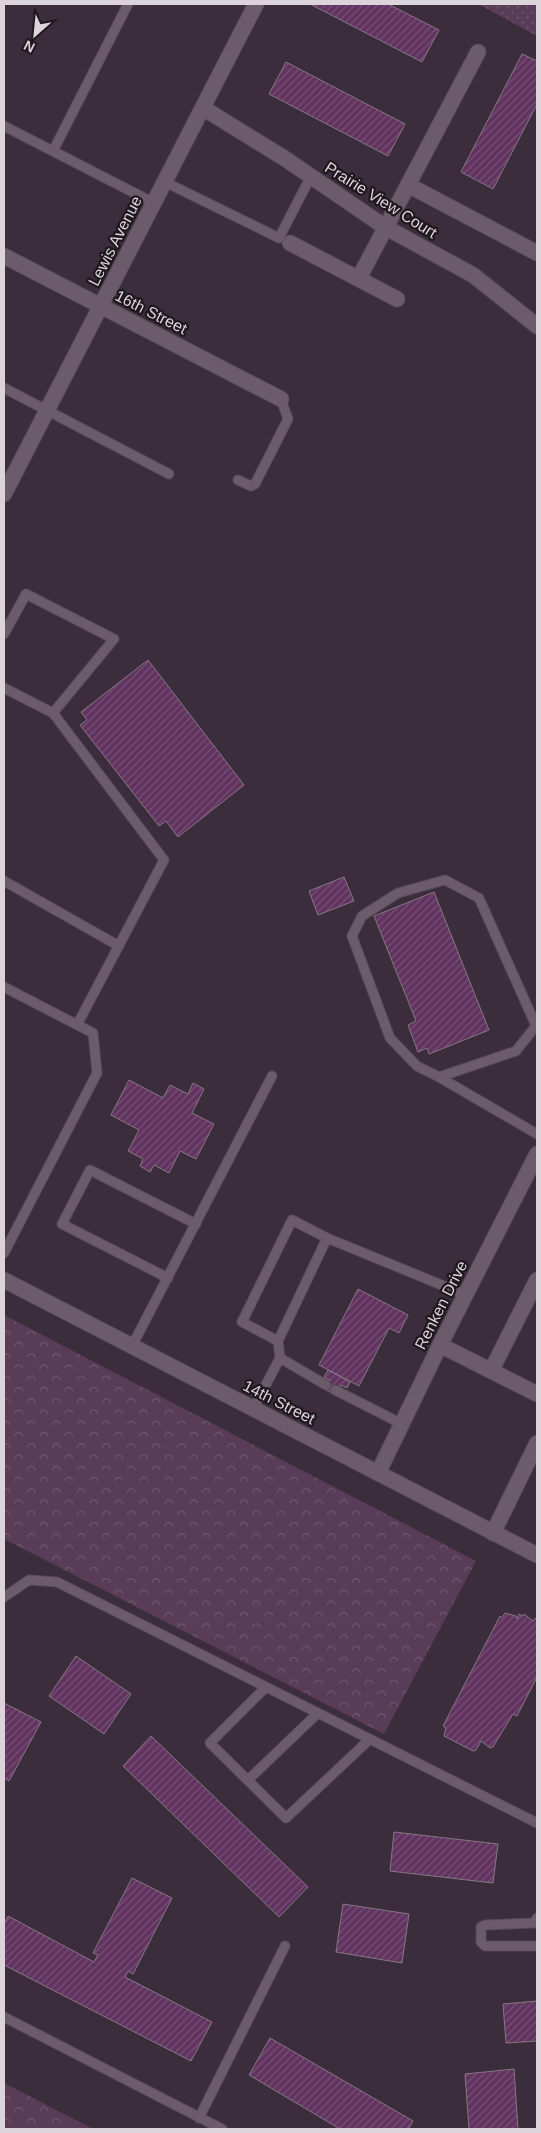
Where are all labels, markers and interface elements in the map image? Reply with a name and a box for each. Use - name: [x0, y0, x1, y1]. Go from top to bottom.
- north arrow: [10, 10, 60, 60]
- text: N: [21, 37, 37, 56]
- street label: Prairie View Court: [322, 159, 441, 242]
- street label: Lewis Avenue: [85, 193, 145, 289]
- street label: 16th Street: [112, 287, 190, 338]
- street label: Renken Drive: [411, 1258, 471, 1352]
- street label: 14th Street: [240, 1377, 318, 1428]

